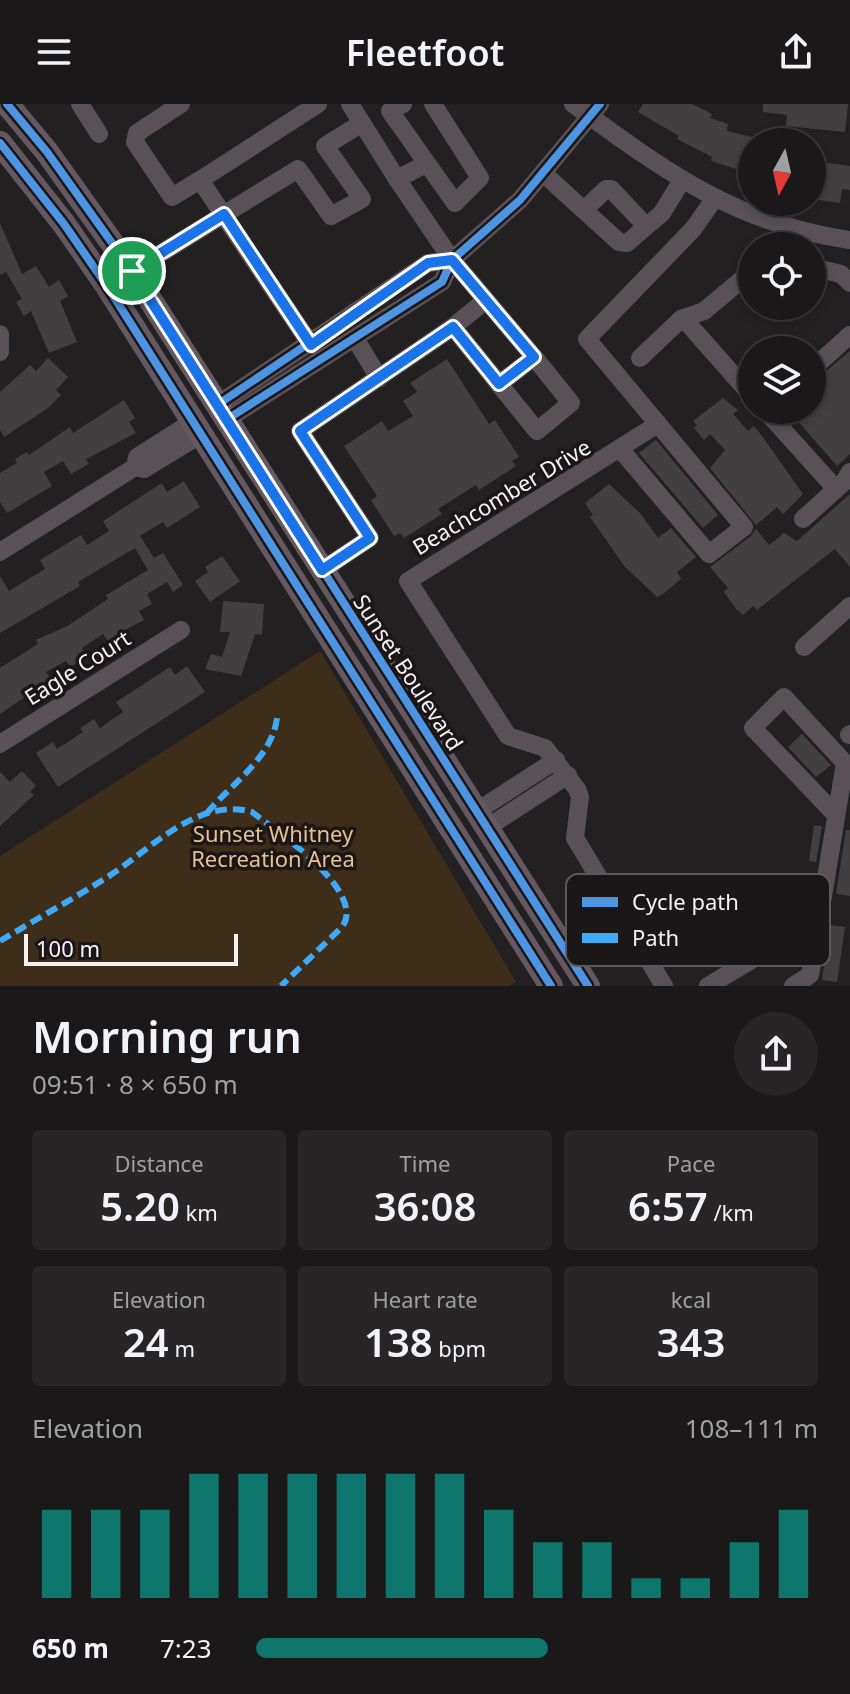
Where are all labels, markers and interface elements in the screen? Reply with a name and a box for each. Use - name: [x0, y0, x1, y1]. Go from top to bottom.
- text: Fleetfoot: [346, 28, 504, 77]
- icon: menu: [32, 30, 76, 74]
- icon: share: [774, 30, 818, 74]
- north arrow: [738, 128, 826, 216]
- map controls: [738, 128, 826, 424]
- button: locate: [738, 232, 826, 320]
- pin: [98, 237, 166, 305]
- icon: arrive: [110, 249, 154, 293]
- button: layers: [738, 336, 826, 424]
- street label: Beachcomber Drive: [406, 431, 596, 561]
- street label: Sunset Boulevard: [347, 588, 471, 756]
- street label: Eagle Court: [18, 623, 136, 711]
- park label: Sunset Whitney Recreation Area: [191, 818, 355, 873]
- legend: [566, 874, 830, 966]
- text: Cycle path: [632, 886, 739, 916]
- text: Path: [632, 922, 679, 952]
- scale bar: [24, 930, 238, 966]
- text: 100 m: [36, 933, 100, 963]
- text: Morning run: [32, 1006, 302, 1066]
- button: share: [734, 1012, 818, 1096]
- text: 09:51 · 8 × 650 m: [32, 1066, 238, 1102]
- text: Distance: [114, 1148, 204, 1178]
- text: Time: [400, 1148, 450, 1178]
- text: Pace: [667, 1148, 715, 1178]
- text: 5.20: [100, 1178, 180, 1233]
- text: 36:08: [374, 1178, 476, 1233]
- text: 6:57: [628, 1178, 708, 1233]
- text: km: [180, 1197, 218, 1227]
- text: /km: [708, 1197, 754, 1227]
- text: Elevation: [112, 1284, 206, 1314]
- text: Heart rate: [372, 1284, 478, 1314]
- text: kcal: [671, 1284, 711, 1314]
- text: 24: [123, 1314, 169, 1369]
- text: 138: [364, 1314, 433, 1369]
- text: 343: [657, 1314, 725, 1369]
- text: m: [169, 1333, 195, 1363]
- text: bpm: [433, 1333, 486, 1363]
- text: Elevation: [32, 1410, 143, 1446]
- text: 108–111 m: [685, 1410, 818, 1446]
- text: 650 m: [32, 1630, 109, 1666]
- text: 7:23: [160, 1630, 212, 1666]

